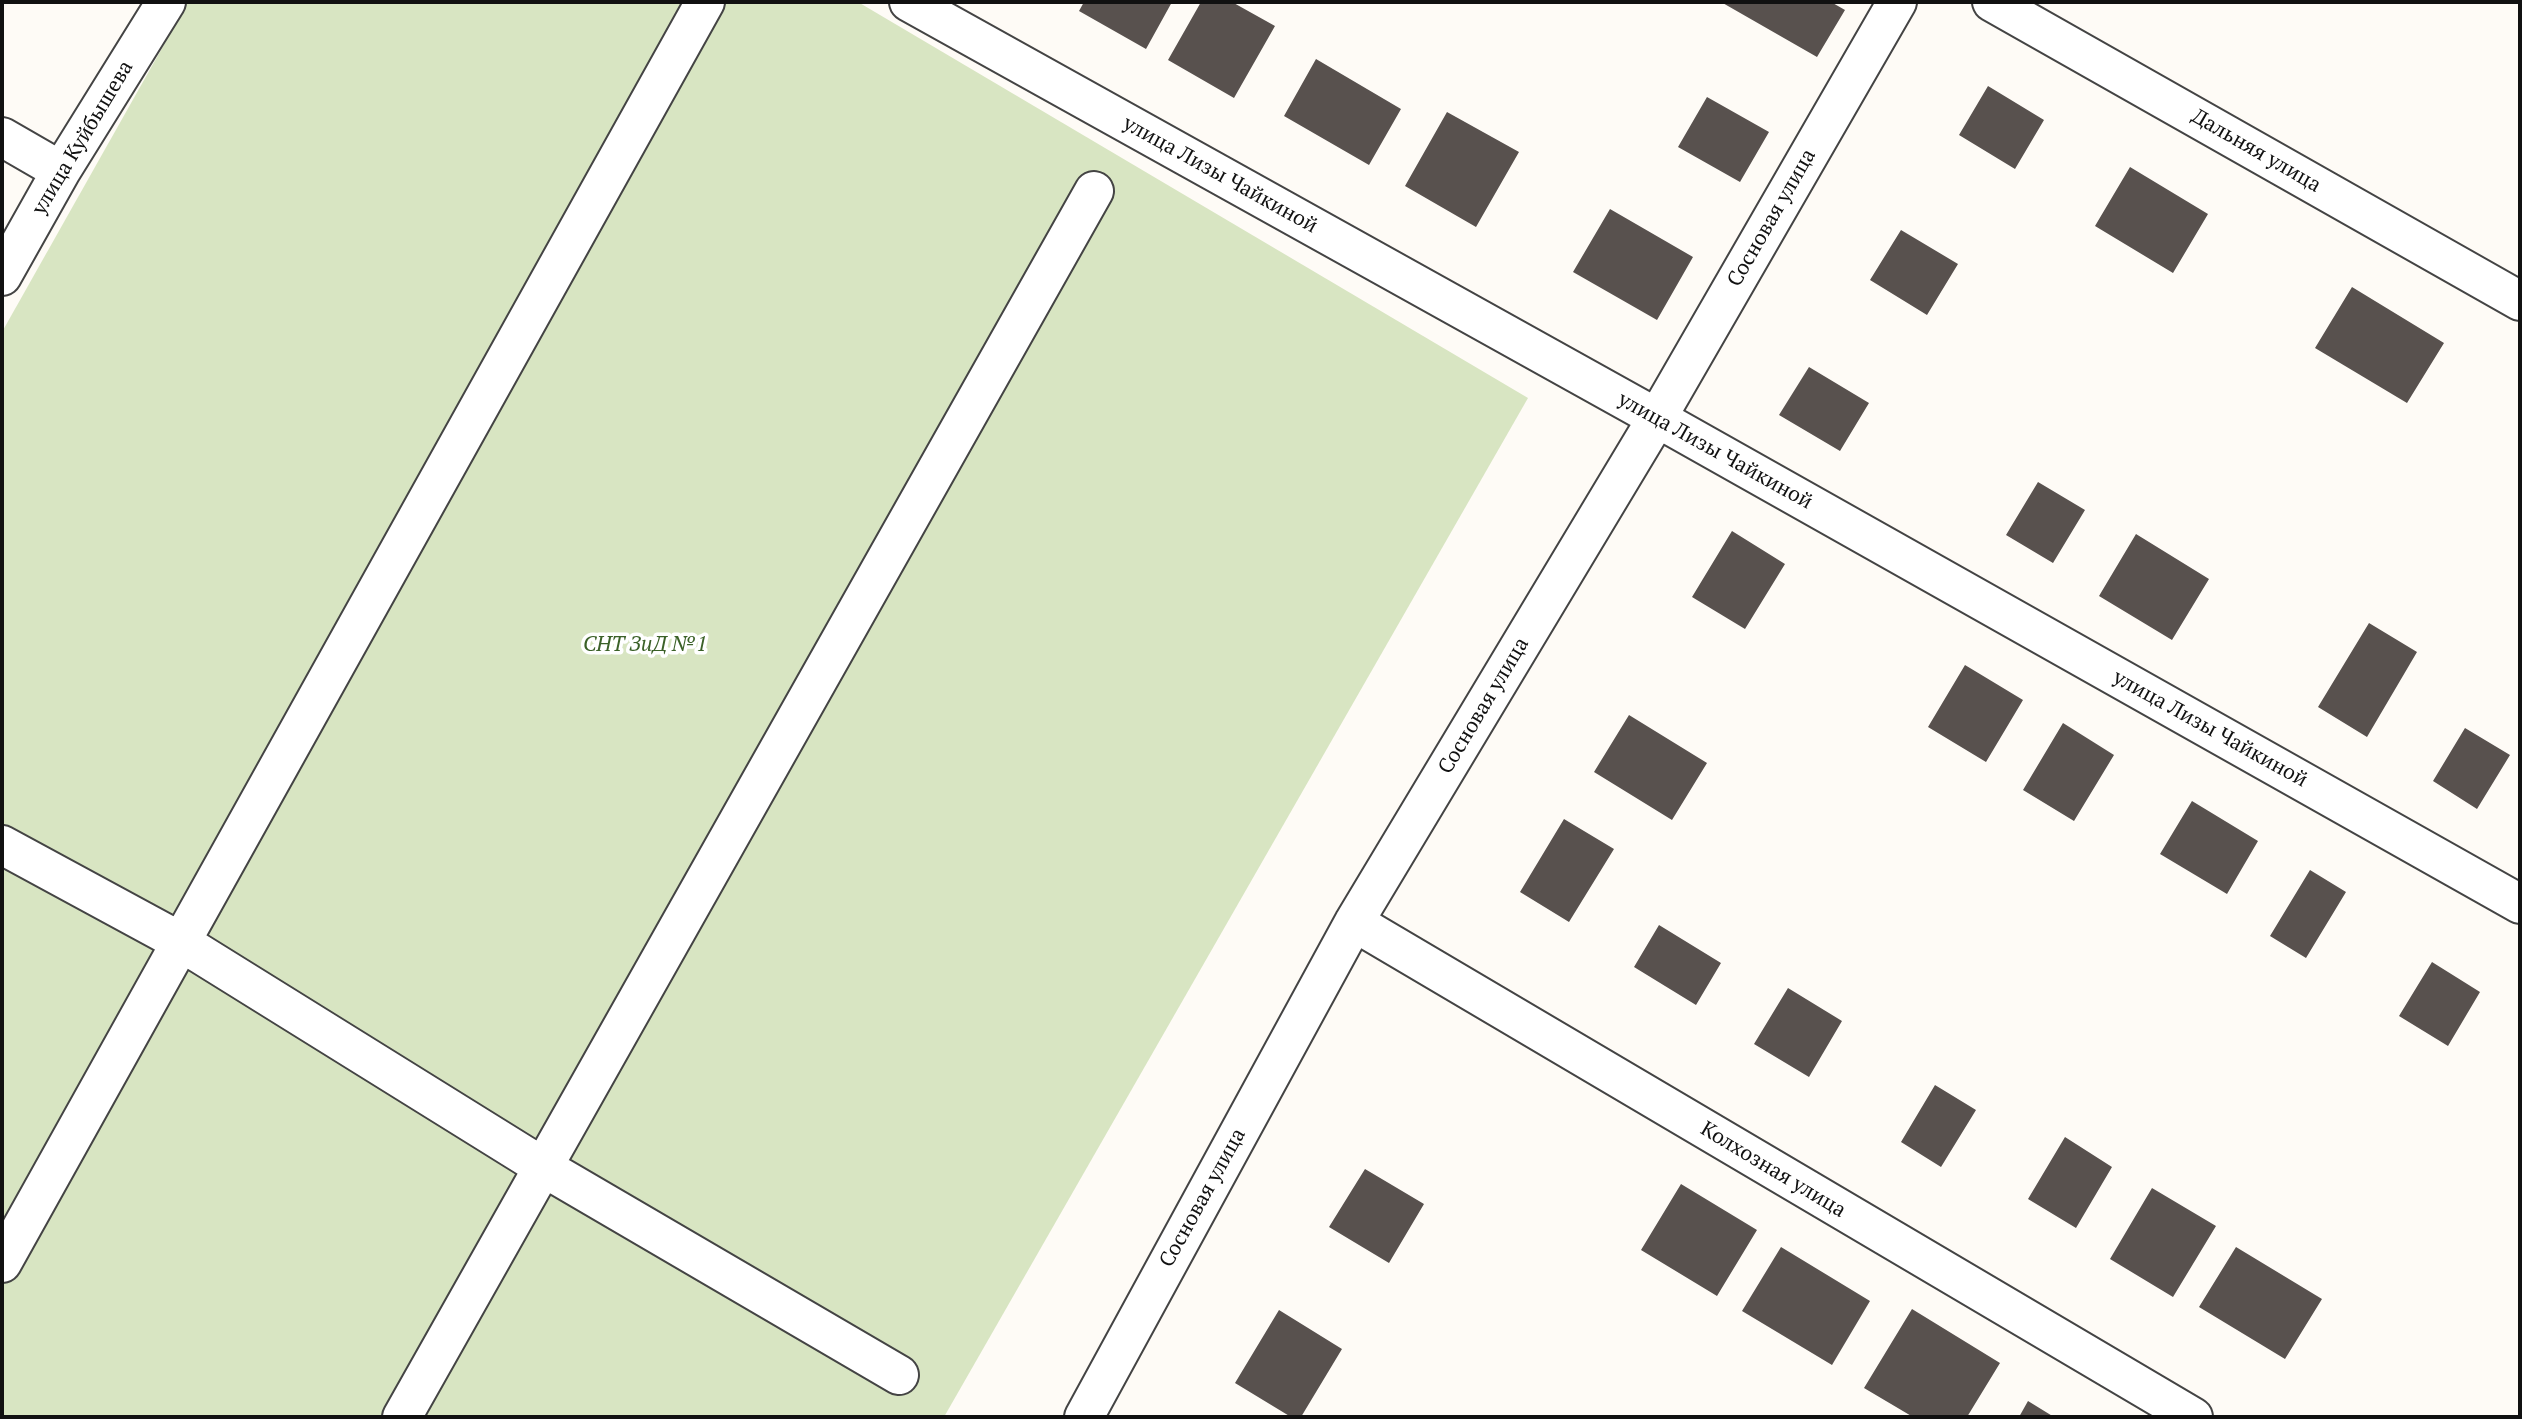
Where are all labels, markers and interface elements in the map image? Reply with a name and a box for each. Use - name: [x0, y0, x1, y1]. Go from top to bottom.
- street label: улица Куйбышева: [27, 56, 139, 220]
- street label: Дальняя улица: [2187, 104, 2325, 198]
- street label: улица Лизы Чайкиной: [1118, 111, 1322, 239]
- street label: Сосновая улица: [1722, 145, 1822, 291]
- street label: улица Лизы Чайкиной: [1613, 387, 1817, 515]
- park label: СНТ ЗиД №1: [583, 632, 707, 658]
- street label: Сосновая улица: [1433, 633, 1535, 779]
- street label: улица Лизы Чайкиной: [2108, 665, 2312, 793]
- street label: Колхозная улица: [1696, 1117, 1850, 1223]
- street label: Сосновая улица: [1154, 1124, 1252, 1272]

